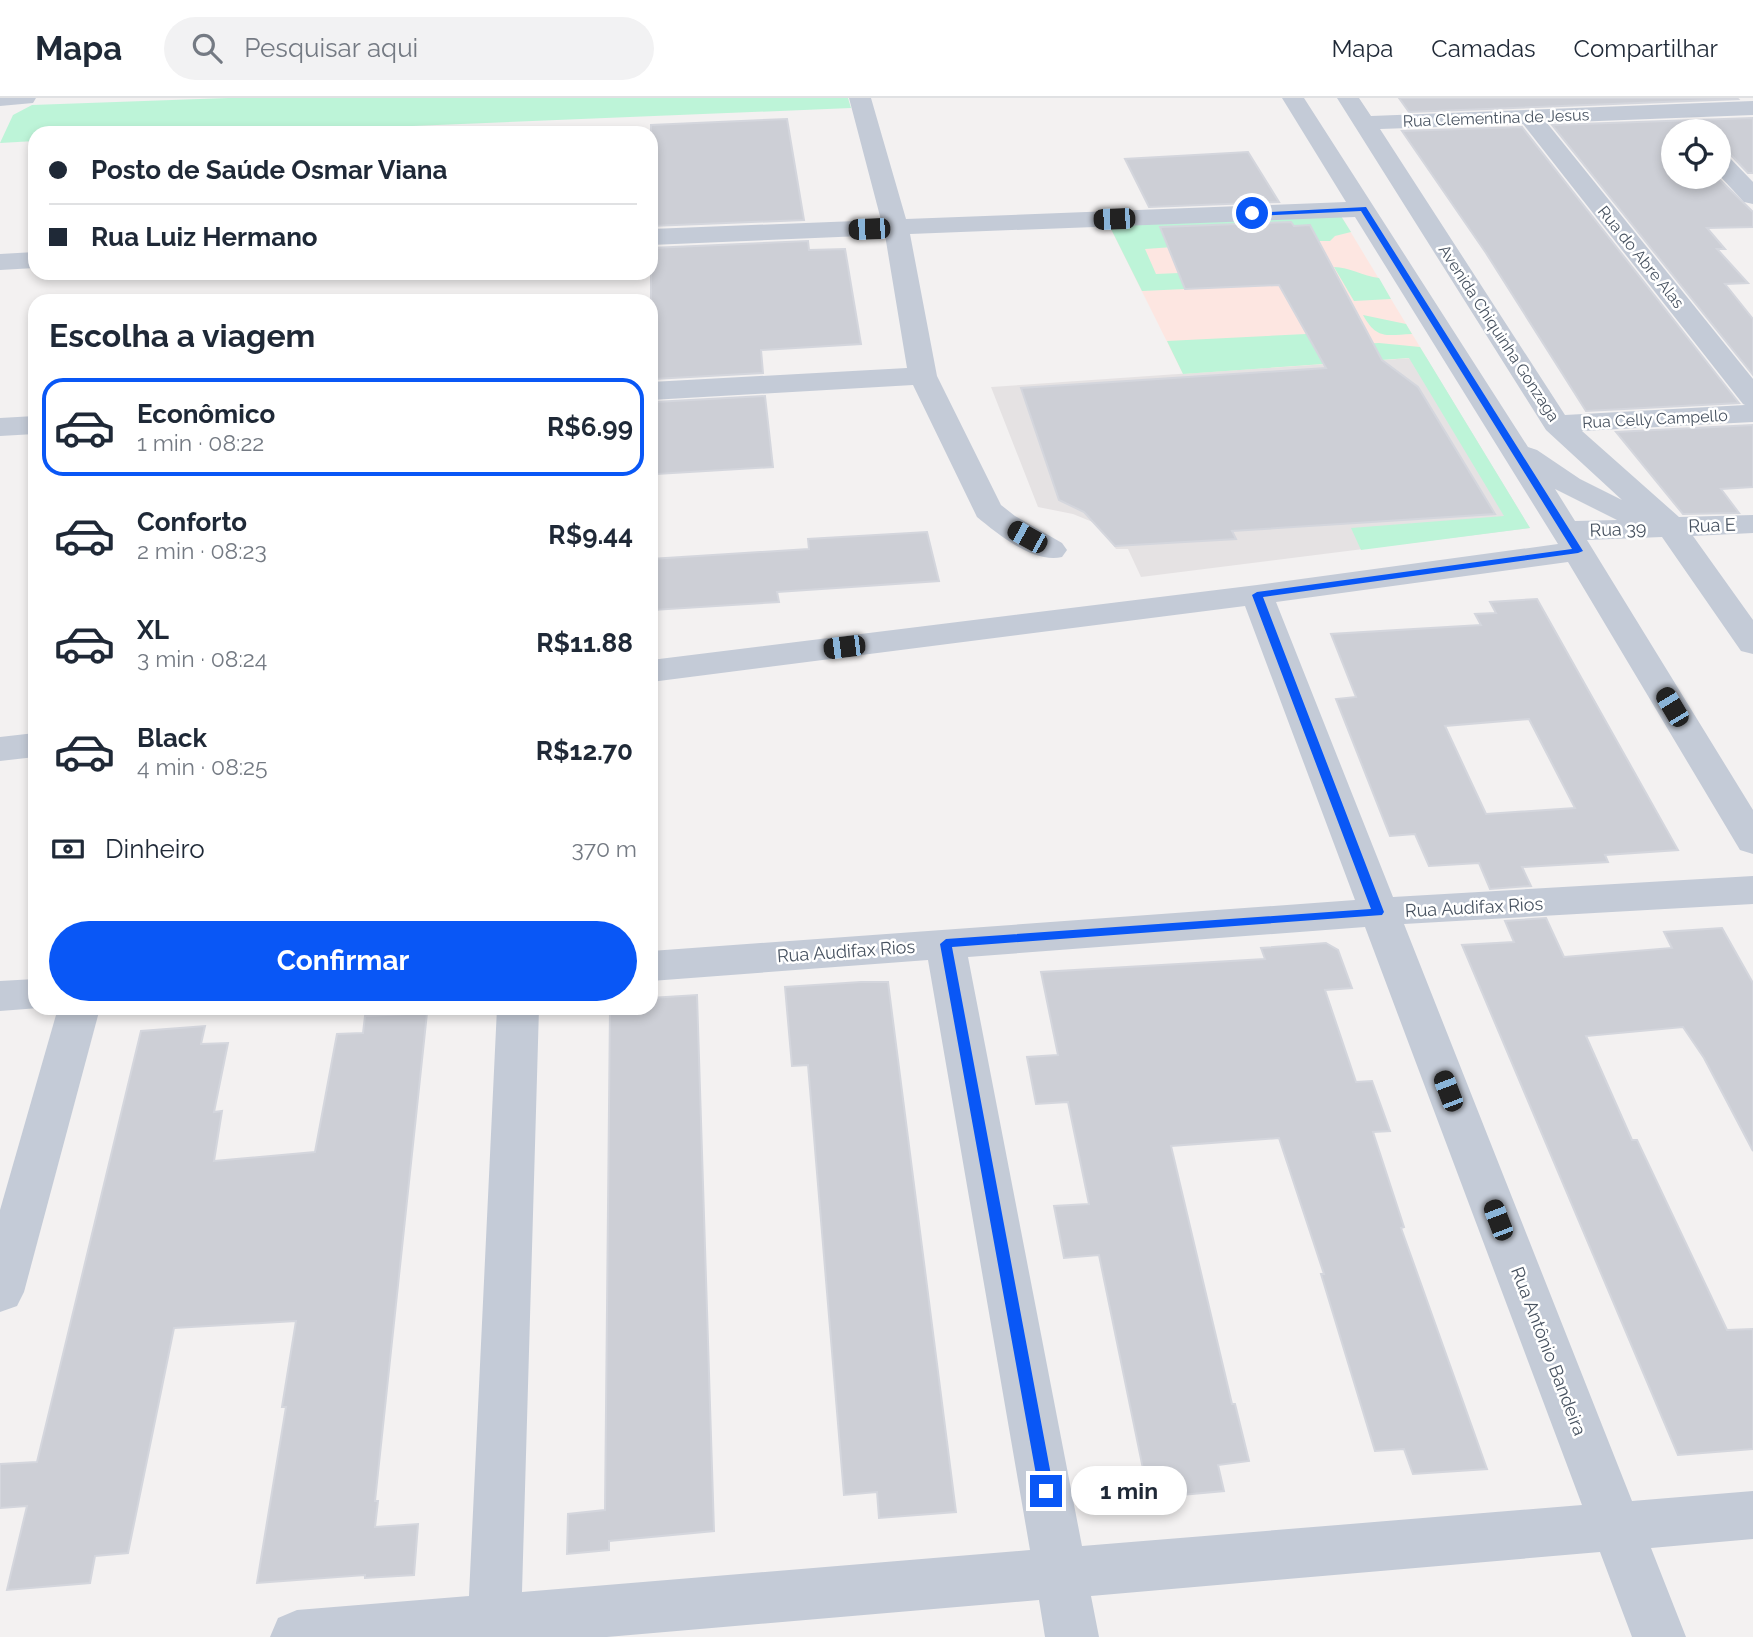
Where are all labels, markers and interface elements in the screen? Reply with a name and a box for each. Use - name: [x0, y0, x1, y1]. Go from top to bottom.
- search box: [164, 17, 654, 80]
- text: Mapa: [35, 29, 122, 68]
- icon: search: [188, 29, 226, 67]
- text: Pesquisar aqui: [244, 33, 418, 63]
- text: Mapa: [1331, 34, 1393, 63]
- text: Camadas: [1431, 34, 1536, 63]
- text: Compartilhar: [1574, 34, 1718, 63]
- street label: Rua Clementina de Jesus: [1402, 105, 1590, 131]
- map controls: [1661, 119, 1731, 189]
- button: locate: [1661, 119, 1731, 189]
- text: Posto de Saúde Osmar Viana: [91, 155, 447, 185]
- route start: [1236, 197, 1268, 229]
- street label: Rua do Abre Alas: [1594, 202, 1688, 312]
- car: [1093, 208, 1136, 230]
- car: [848, 218, 891, 240]
- text: Rua Luiz Hermano: [91, 222, 318, 252]
- street label: Avenida Chiquinha Gonzaga: [1435, 241, 1563, 425]
- text: Escolha a viagem: [49, 317, 315, 354]
- icon: car: [53, 396, 116, 459]
- text: Econômico: [137, 399, 275, 429]
- street label: Rua Celly Campello: [1582, 406, 1728, 432]
- text: R$6.99: [547, 412, 633, 442]
- text: 1 min · 08:22: [137, 429, 264, 456]
- icon: car: [53, 504, 116, 567]
- text: Conforto: [137, 507, 247, 537]
- street label: Rua E: [1688, 514, 1736, 536]
- car: [1004, 518, 1051, 556]
- street label: Rua 39: [1589, 518, 1647, 540]
- text: R$9.44: [548, 520, 633, 550]
- text: 2 min · 08:23: [137, 537, 267, 564]
- icon: car: [53, 612, 116, 675]
- text: XL: [137, 615, 169, 645]
- text: R$11.88: [536, 628, 633, 658]
- car: [822, 634, 867, 660]
- text: 3 min · 08:24: [137, 645, 267, 672]
- car: [1653, 684, 1692, 730]
- icon: car: [53, 720, 116, 783]
- text: Black: [137, 723, 207, 753]
- text: R$12.70: [536, 736, 633, 766]
- text: 4 min · 08:25: [137, 753, 268, 780]
- icon: cash: [49, 830, 87, 868]
- text: Dinheiro: [105, 834, 205, 864]
- text: 370 m: [572, 835, 637, 862]
- street label: Rua Audifax Rios: [1404, 893, 1544, 921]
- button: Confirmar: [49, 921, 637, 1001]
- street label: Rua Audifax Rios: [776, 936, 916, 966]
- car: [1431, 1068, 1466, 1114]
- car: [1481, 1197, 1516, 1243]
- street label: Rua Antônio Bandeira: [1507, 1264, 1591, 1438]
- callout: 1 min: [1070, 1466, 1186, 1516]
- route end: [1030, 1475, 1062, 1507]
- text: 1 min: [1100, 1477, 1158, 1504]

